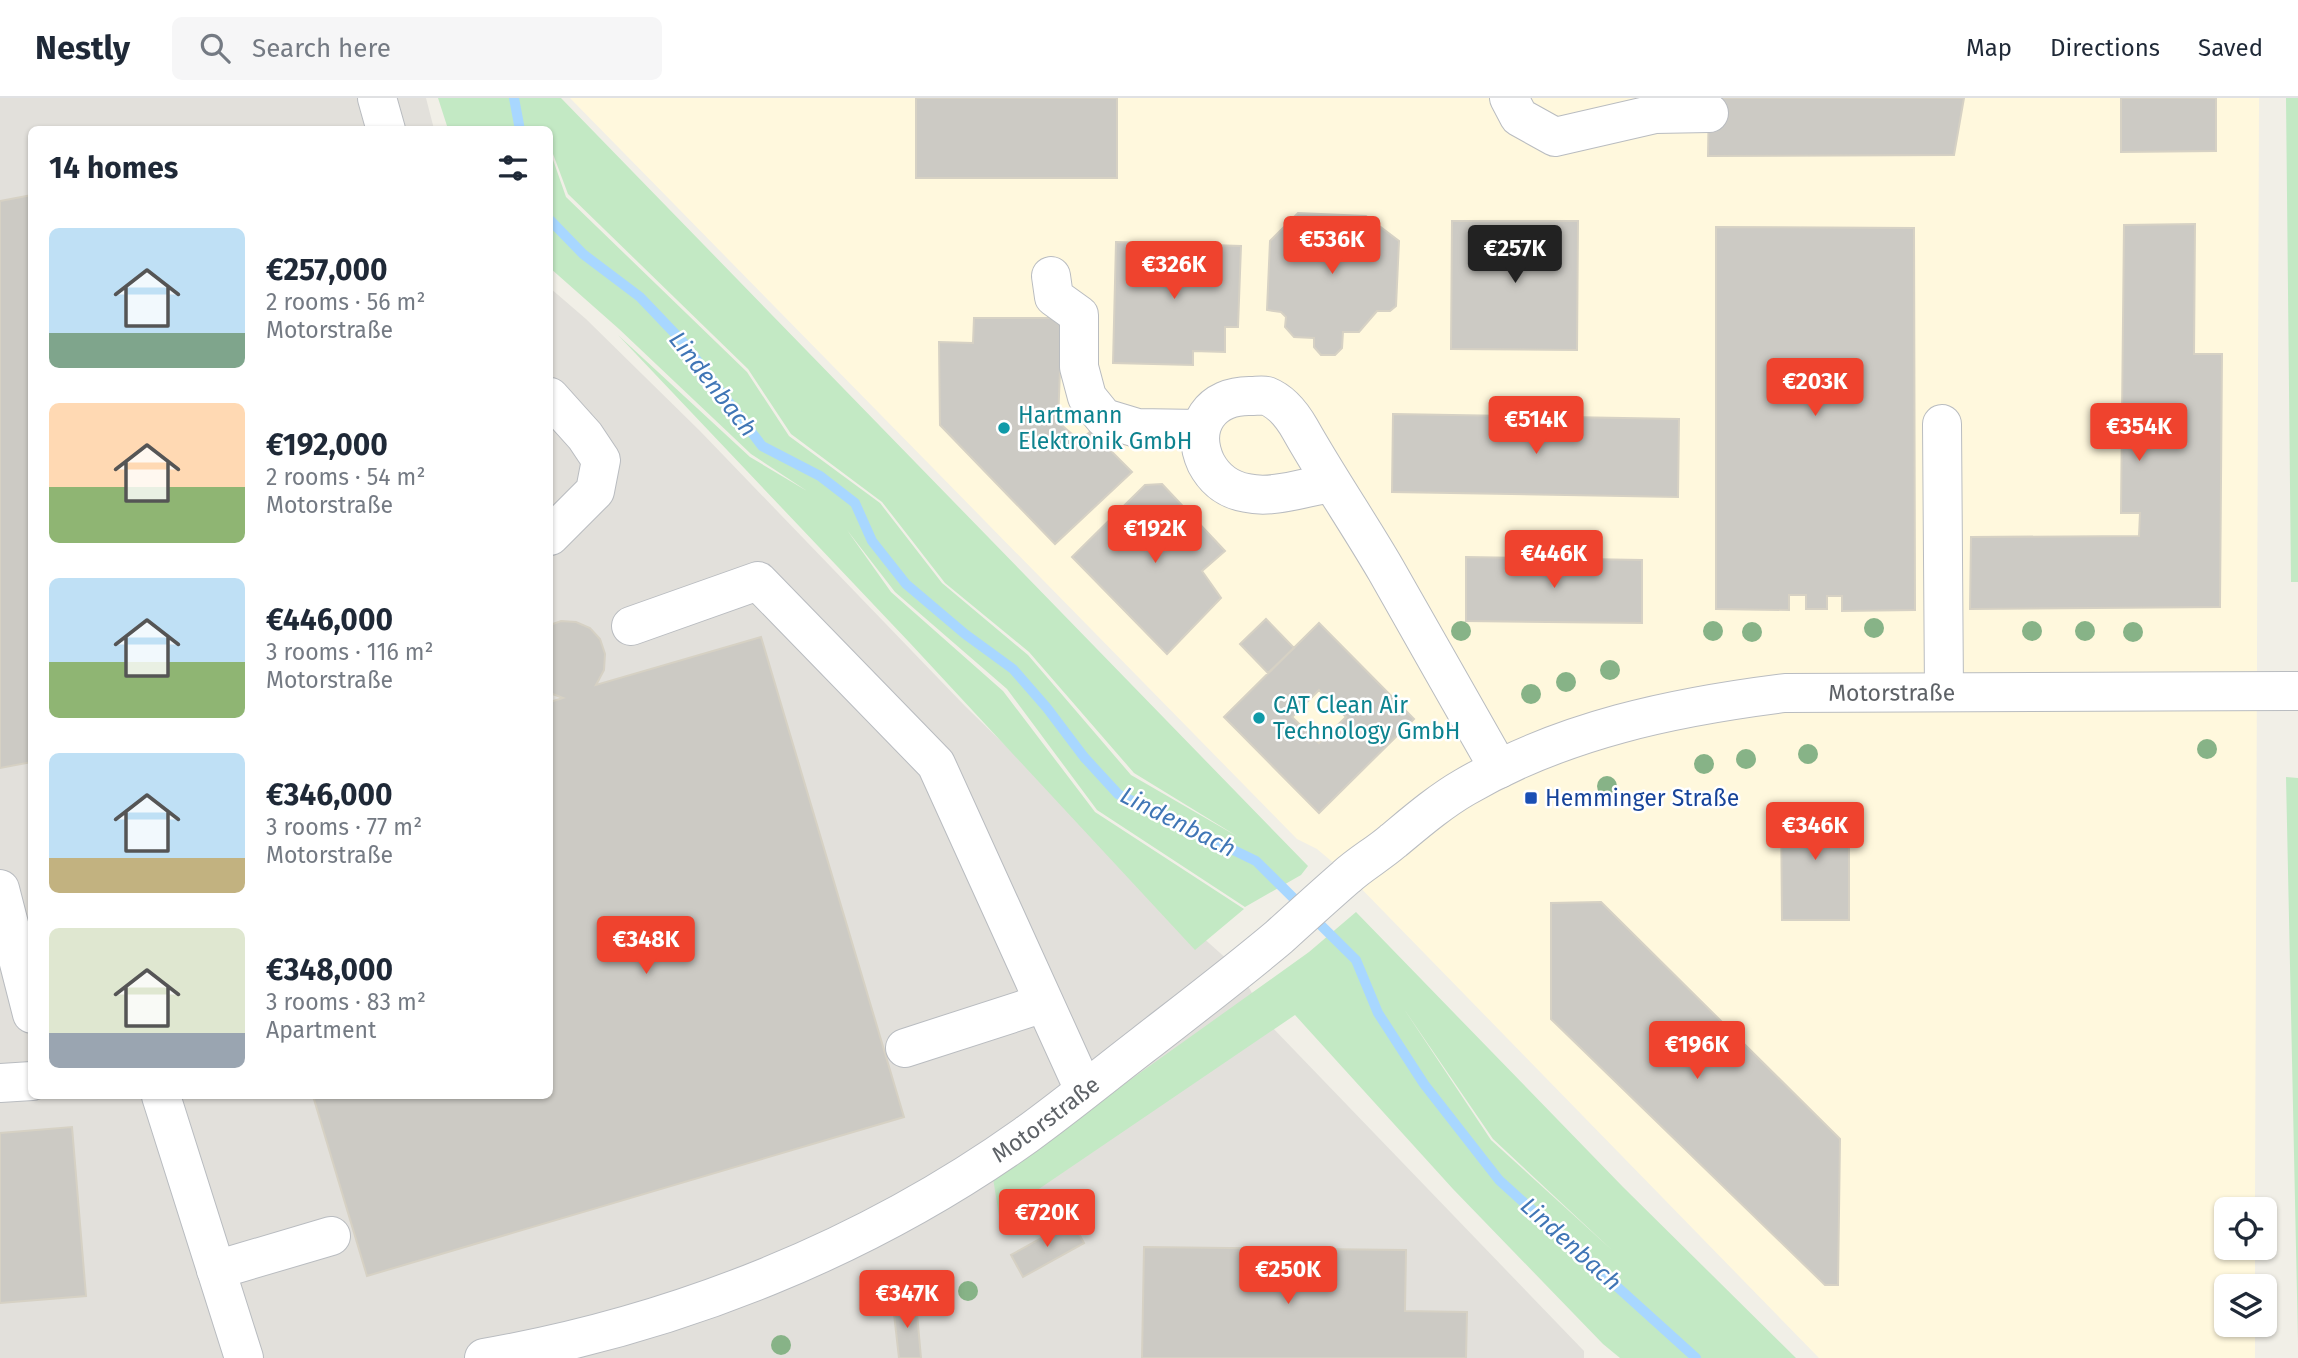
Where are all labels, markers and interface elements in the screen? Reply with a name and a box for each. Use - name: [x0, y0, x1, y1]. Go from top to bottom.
- search box: [172, 17, 662, 80]
- text: Nestly: [35, 28, 130, 68]
- icon: search: [196, 29, 234, 67]
- text: Search here: [252, 33, 391, 64]
- text: Map: [1966, 34, 2012, 62]
- text: Directions: [2050, 34, 2160, 62]
- text: Saved: [2198, 34, 2263, 62]
- icon: filters: [494, 149, 532, 187]
- text: 14 homes: [49, 150, 178, 186]
- pin: €536K: [1283, 216, 1381, 276]
- text: €536K: [1299, 225, 1365, 253]
- pin: €257K: [1466, 226, 1564, 285]
- text: €257K: [1484, 234, 1546, 262]
- pin: €326K: [1125, 242, 1223, 301]
- text: €326K: [1142, 250, 1206, 278]
- text: €257,000: [266, 252, 388, 288]
- icon: home: [105, 256, 189, 340]
- text: 2 rooms · 56 m²: [266, 288, 425, 316]
- text: Motorstraße: [266, 316, 393, 344]
- water label: Lindenbach: [663, 326, 763, 442]
- pin: €203K: [1766, 358, 1864, 418]
- text: €203K: [1783, 367, 1848, 395]
- pin: €514K: [1487, 396, 1585, 456]
- place label: Hartmann Elektronik GmbH: [1018, 401, 1192, 455]
- pin: €354K: [2090, 404, 2188, 463]
- text: €514K: [1505, 405, 1567, 433]
- text: €354K: [2106, 412, 2172, 440]
- marker: Hartmann Elektronik GmbH: [996, 420, 1012, 436]
- text: €192,000: [266, 427, 388, 463]
- icon: home: [105, 431, 189, 515]
- text: 2 rooms · 54 m²: [266, 463, 425, 491]
- text: Motorstraße: [266, 491, 393, 519]
- pin: €192K: [1106, 505, 1204, 565]
- text: €192K: [1124, 514, 1186, 542]
- pin: €446K: [1505, 531, 1603, 590]
- text: €446K: [1521, 539, 1587, 567]
- text: €446,000: [266, 602, 393, 638]
- icon: home: [105, 606, 189, 690]
- text: 3 rooms · 116 m²: [266, 638, 434, 666]
- text: Motorstraße: [266, 666, 393, 694]
- street label: Motorstraße: [1828, 678, 1955, 707]
- place label: CAT Clean Air Technology GmbH: [1273, 691, 1461, 745]
- marker: CAT Clean Air Technology GmbH: [1251, 710, 1267, 726]
- text: €346,000: [266, 777, 393, 813]
- icon: home: [105, 781, 189, 865]
- water label: Lindenbach: [1116, 781, 1240, 863]
- place label: Hemminger Straße: [1545, 784, 1739, 812]
- marker: Hemminger Straße: [1523, 790, 1539, 806]
- pin: €346K: [1766, 802, 1864, 862]
- text: €346K: [1782, 811, 1848, 839]
- text: 3 rooms · 77 m²: [266, 813, 422, 841]
- text: Motorstraße: [266, 841, 393, 869]
- pin: €348K: [597, 916, 695, 976]
- text: €348K: [613, 925, 679, 953]
- text: €348,000: [266, 952, 393, 988]
- icon: home: [105, 956, 189, 1040]
- text: 3 rooms · 83 m²: [266, 988, 426, 1016]
- text: Apartment: [266, 1016, 376, 1044]
- pin: €196K: [1648, 1021, 1746, 1081]
- text: €196K: [1665, 1030, 1729, 1058]
- street label: Motorstraße: [986, 1070, 1105, 1168]
- pin: €720K: [998, 1190, 1096, 1249]
- water label: Lindenbach: [1515, 1192, 1627, 1296]
- map controls: [2214, 1197, 2277, 1337]
- button: locate: [2214, 1197, 2277, 1260]
- text: €720K: [1015, 1198, 1079, 1226]
- pin: €250K: [1239, 1246, 1337, 1306]
- text: €250K: [1255, 1255, 1321, 1283]
- pin: €347K: [858, 1270, 956, 1330]
- button: layers: [2214, 1274, 2277, 1337]
- text: €347K: [875, 1279, 939, 1307]

